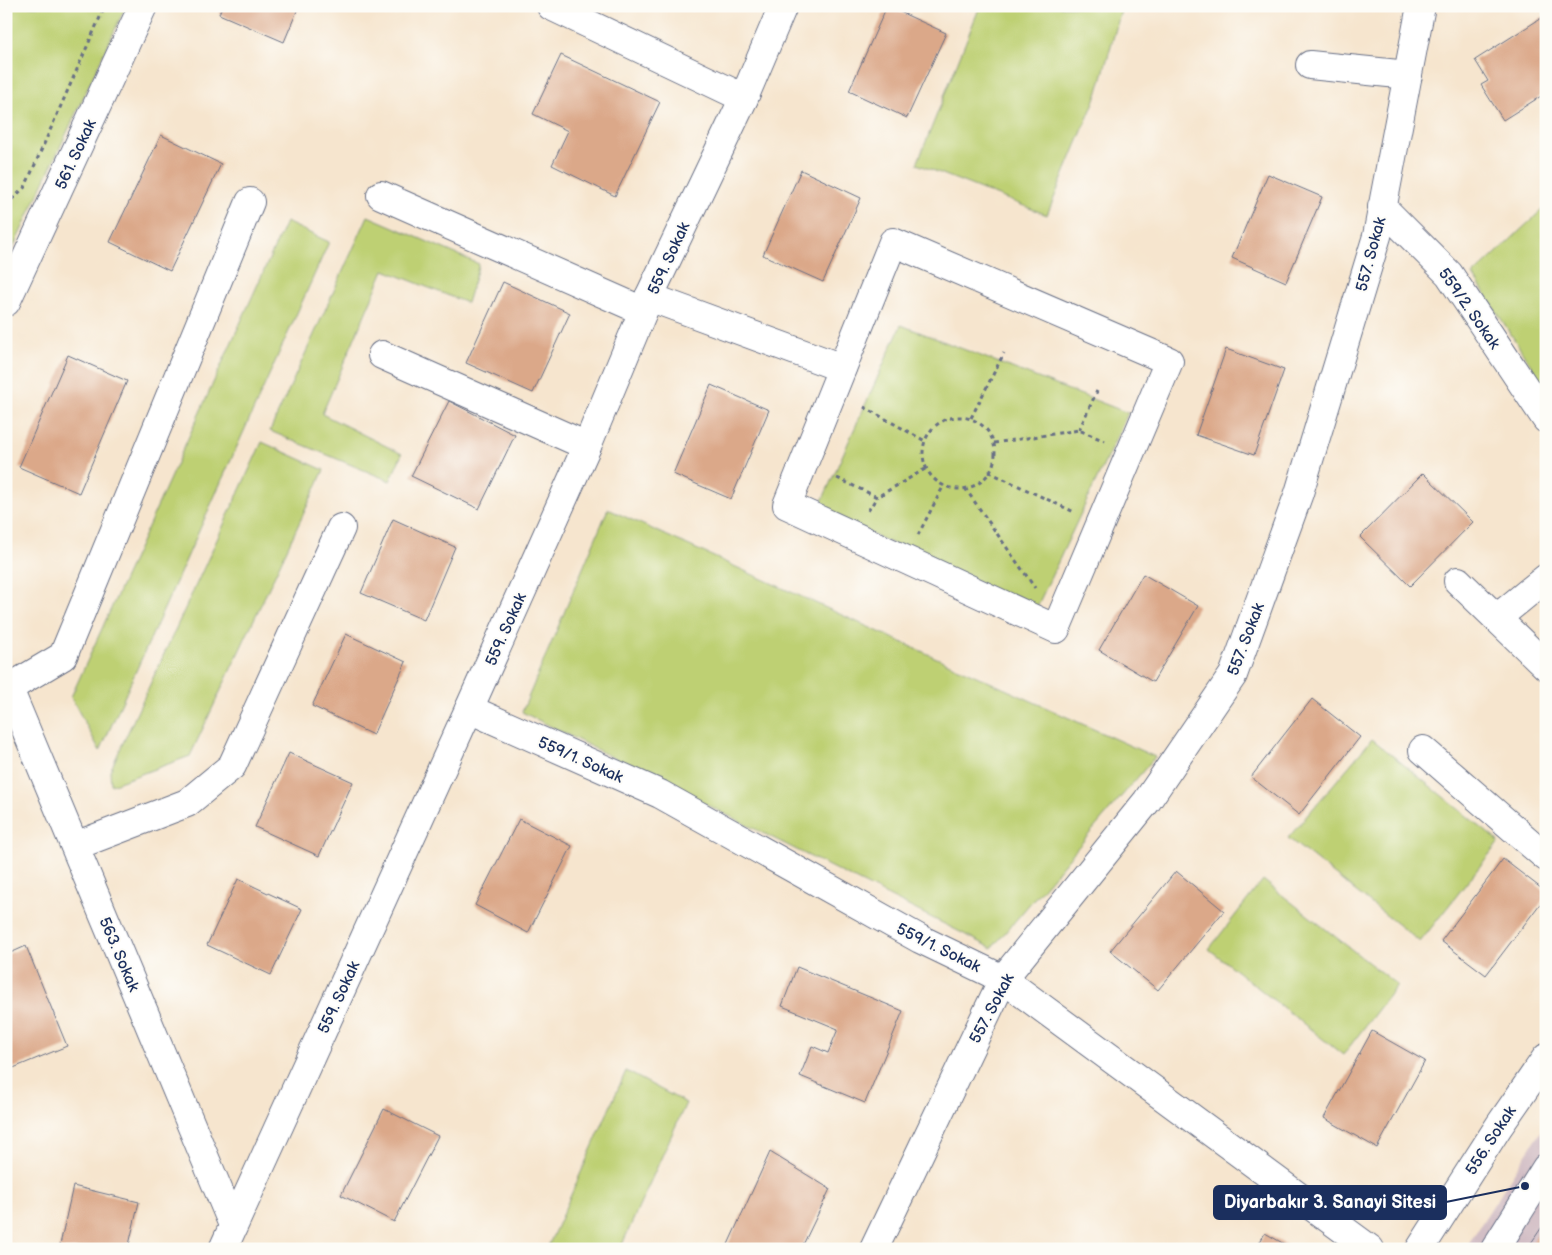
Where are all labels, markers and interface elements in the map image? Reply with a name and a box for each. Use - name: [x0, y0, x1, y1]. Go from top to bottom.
- street label: 561. Sokak: [52, 116, 101, 193]
- street label: 557. Sokak: [1352, 215, 1391, 294]
- street label: 559. Sokak: [644, 219, 695, 298]
- street label: 559/2. Sokak: [1434, 265, 1504, 353]
- street label: 559. Sokak: [482, 590, 531, 669]
- street label: 557. Sokak: [1224, 600, 1269, 679]
- street label: 559/1. Sokak: [535, 733, 626, 788]
- street label: 563. Sokak: [94, 914, 143, 995]
- street label: 559/1. Sokak: [893, 920, 984, 977]
- street label: 559. Sokak: [314, 958, 365, 1037]
- street label: 557. Sokak: [966, 970, 1019, 1047]
- street label: 556. Sokak: [1462, 1103, 1521, 1179]
- callout: Diyarbakır 3. Sanayi Sitesi: [1214, 1186, 1446, 1219]
- text: Diyarbakır 3. Sanayi Sitesi: [1224, 1192, 1436, 1213]

